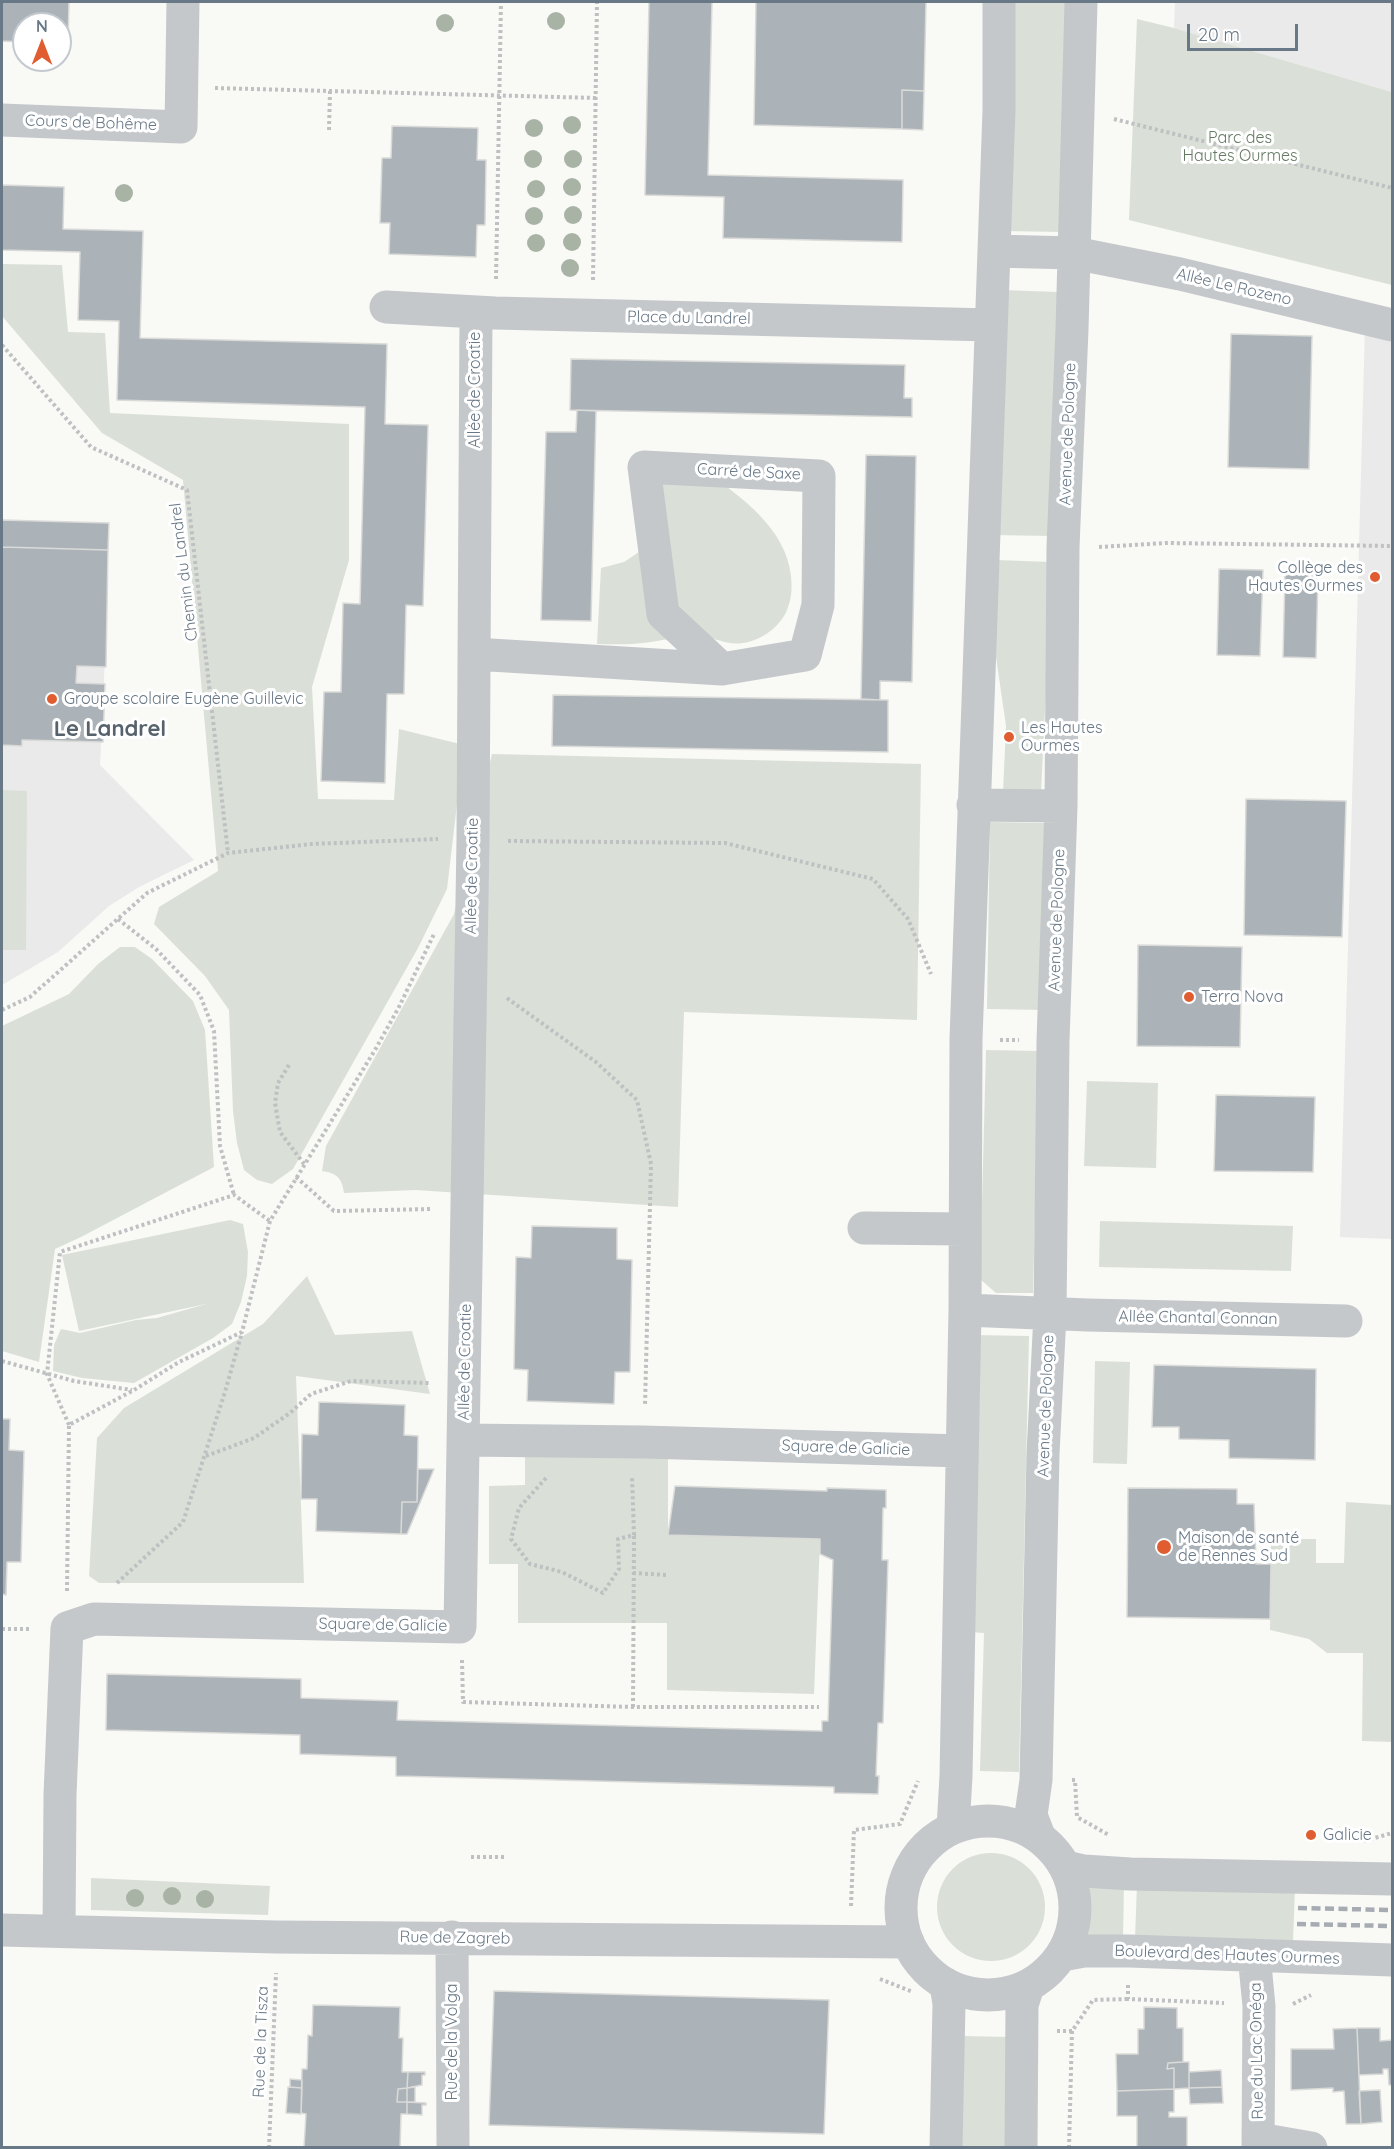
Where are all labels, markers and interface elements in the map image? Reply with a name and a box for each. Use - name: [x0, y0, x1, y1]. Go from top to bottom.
- north arrow: [12, 12, 72, 72]
- scale bar: [1190, 12, 1301, 50]
- text: N: [36, 16, 48, 36]
- text: 20 m: [1198, 23, 1240, 46]
- street label: Cours de Bohême: [25, 111, 157, 135]
- park label: Parc des Hautes Ourmes: [1182, 128, 1298, 166]
- street label: Allée Le Rozeno: [1175, 264, 1293, 310]
- street label: Place du Landrel: [627, 307, 751, 329]
- street label: Allée de Croatie: [465, 332, 485, 448]
- street label: Avenue de Pologne: [1056, 362, 1080, 506]
- street label: Carré de Saxe: [697, 460, 801, 484]
- street label: Chemin du Landrel: [166, 502, 202, 642]
- place label: Collège des Hautes Ourmes: [1248, 558, 1363, 596]
- marker: Collège des Hautes Ourmes: [1368, 570, 1382, 584]
- place label: Groupe scolaire Eugène Guillevic: [64, 689, 303, 709]
- marker: Groupe scolaire Eugène Guillevic: [45, 692, 59, 706]
- district label: Le Landrel: [54, 716, 166, 742]
- place label: Les Hautes Ourmes: [1021, 718, 1102, 756]
- marker: Les Hautes Ourmes: [1002, 730, 1016, 744]
- street label: Allée de Croatie: [461, 818, 483, 934]
- street label: Avenue de Pologne: [1045, 848, 1069, 992]
- place label: Terra Nova: [1201, 987, 1283, 1007]
- marker: Terra Nova: [1182, 990, 1196, 1004]
- street label: Allée de Croatie: [454, 1304, 476, 1420]
- street label: Allée Chantal Connan: [1118, 1307, 1278, 1329]
- street label: Avenue de Pologne: [1034, 1334, 1058, 1478]
- street label: Square de Galicie: [781, 1436, 911, 1460]
- place label: Maison de santé de Rennes Sud: [1178, 1528, 1299, 1566]
- marker: Maison de santé de Rennes Sud: [1155, 1538, 1173, 1556]
- street label: Square de Galicie: [318, 1614, 448, 1636]
- place label: Galicie: [1323, 1825, 1372, 1845]
- marker: Galicie: [1304, 1828, 1318, 1842]
- street label: Rue de Zagreb: [399, 1927, 511, 1949]
- street label: Boulevard des Hautes Ourmes: [1114, 1941, 1340, 1969]
- street label: Rue du Lac Onéga: [1246, 1982, 1268, 2120]
- street label: Rue de la Volga: [442, 1984, 462, 2100]
- street label: Rue de la Tisza: [249, 1986, 273, 2098]

